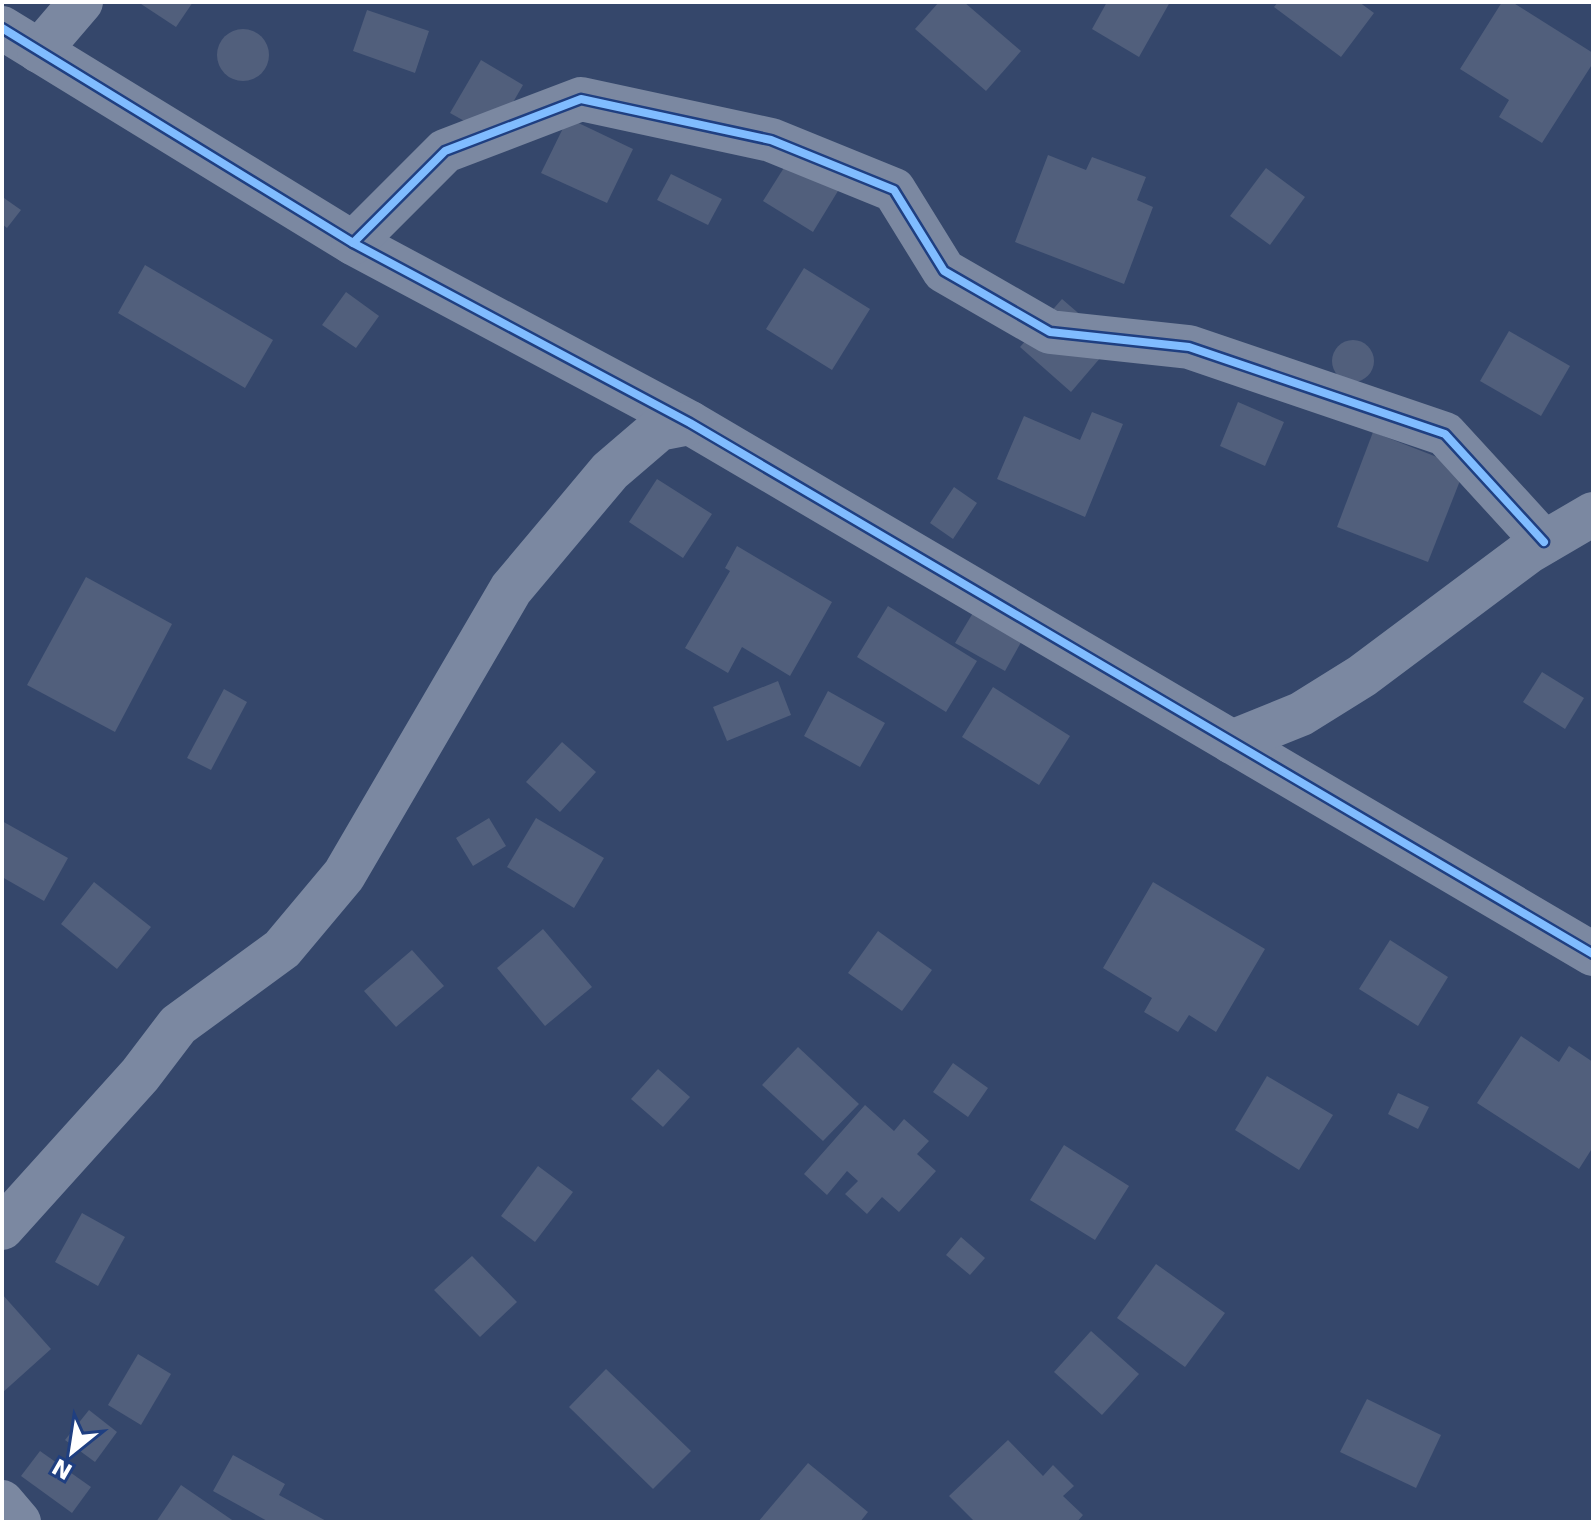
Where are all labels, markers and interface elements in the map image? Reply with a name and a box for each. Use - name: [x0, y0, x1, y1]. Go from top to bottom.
- north arrow: [32, 1412, 112, 1492]
- text: N: [48, 1453, 76, 1484]

